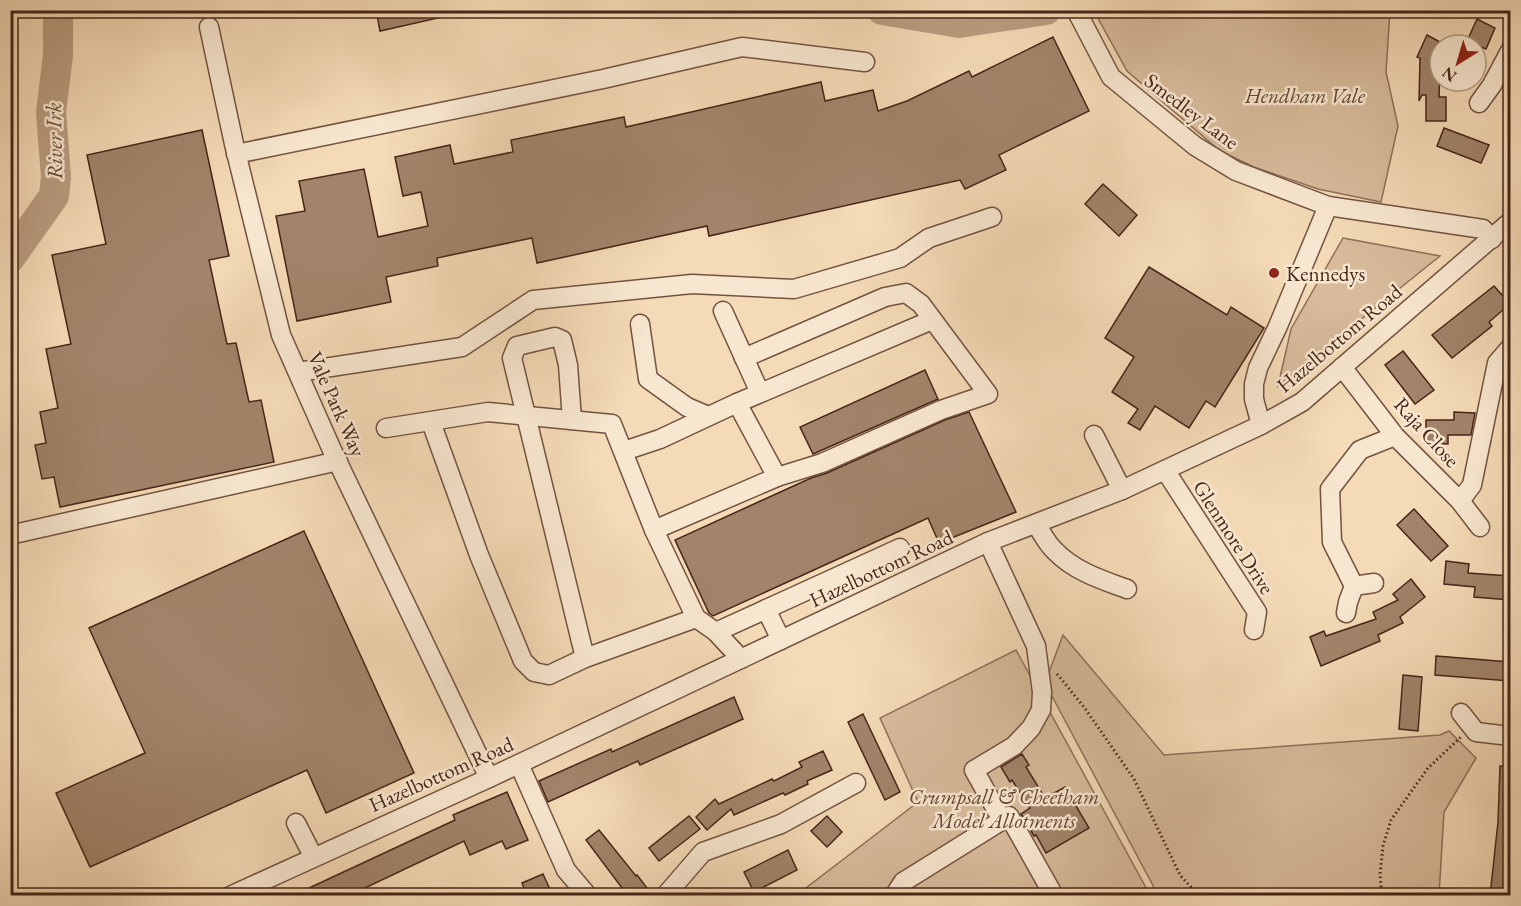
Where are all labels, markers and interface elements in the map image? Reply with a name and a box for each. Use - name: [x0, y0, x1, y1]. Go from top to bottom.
- north arrow: [1428, 33, 1488, 93]
- text: N: [1438, 62, 1461, 87]
- street label: Smedley Lane: [1139, 67, 1245, 155]
- park label: Hendham Vale: [1244, 82, 1366, 109]
- water label: River Irk: [39, 102, 69, 180]
- place label: Kennedys: [1286, 260, 1365, 287]
- marker: Kennedys: [1267, 266, 1281, 280]
- street label: Hazelbottom Road: [1271, 277, 1407, 398]
- street label: Vale Park Way: [302, 347, 372, 462]
- street label: Raja Close: [1388, 391, 1466, 473]
- street label: Glenmore Drive: [1187, 475, 1281, 599]
- street label: Hazelbottom Road: [805, 523, 957, 613]
- street label: Hazelbottom Road: [365, 730, 518, 818]
- park label: Crumpsall & Cheetham Model Allotments: [909, 783, 1099, 834]

